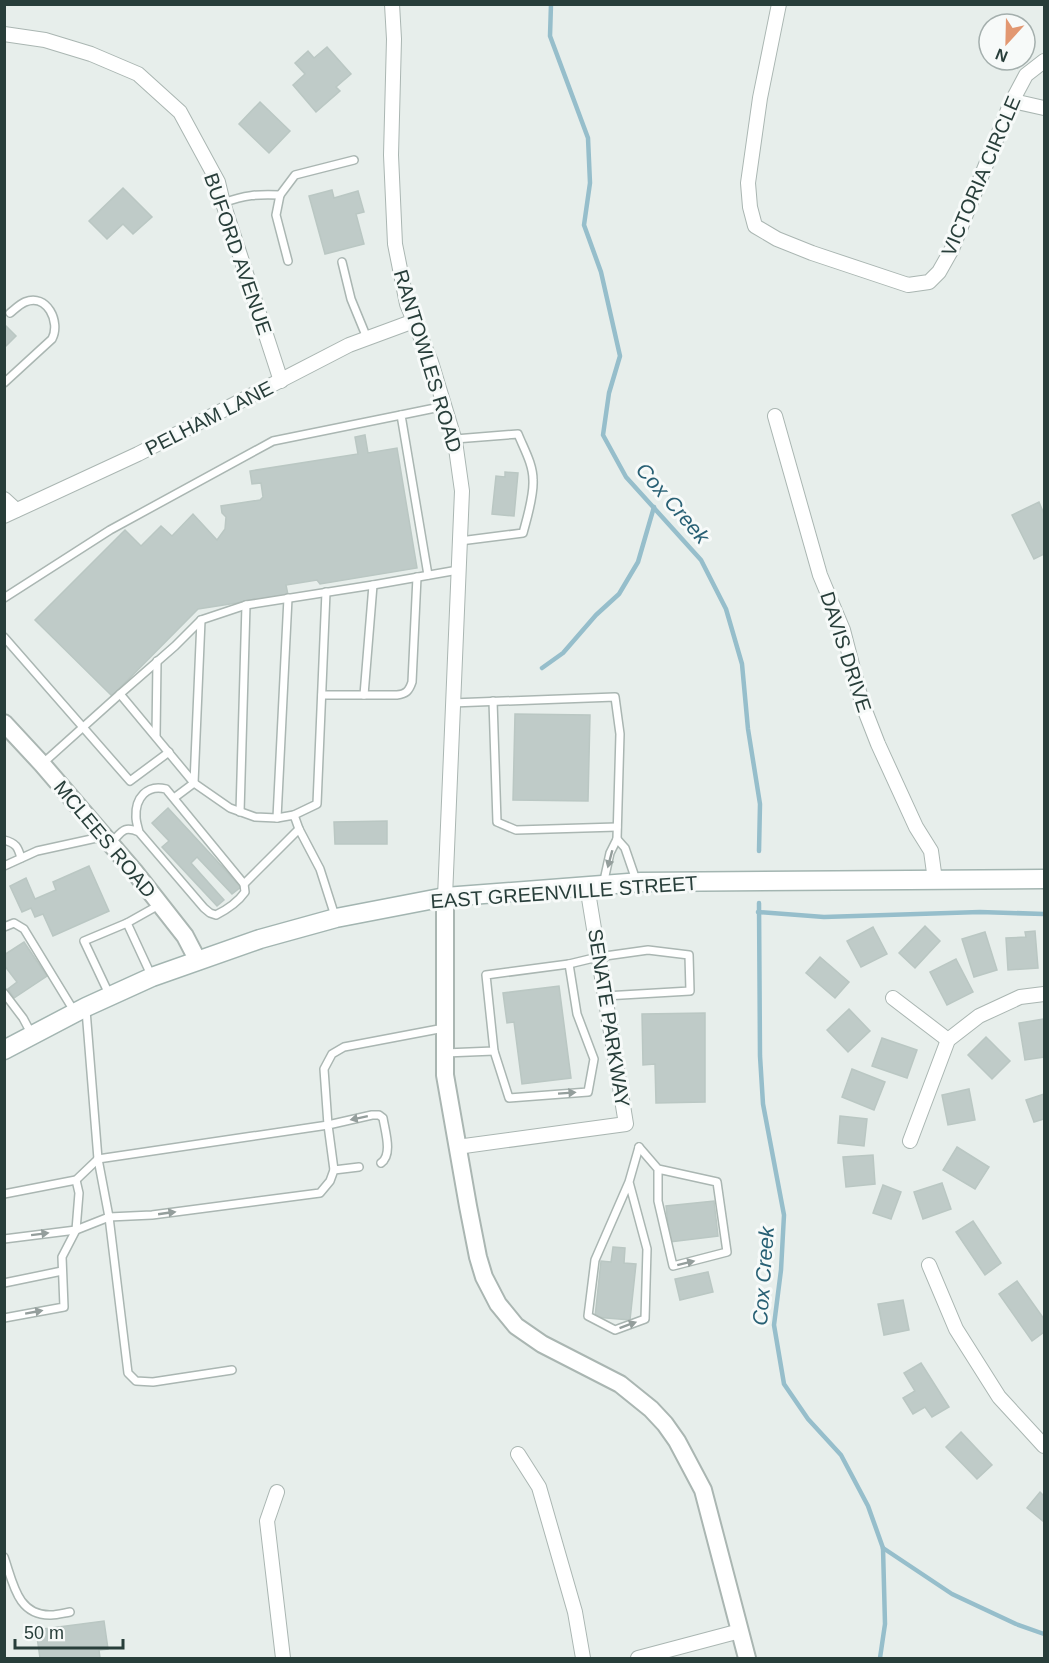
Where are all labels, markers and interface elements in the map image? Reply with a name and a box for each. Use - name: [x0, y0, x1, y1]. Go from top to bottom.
- north arrow: [977, 12, 1037, 72]
- text: N: [993, 45, 1010, 65]
- street label: VICTORIA CIRCLE: [937, 93, 1025, 259]
- street label: BUFORD AVENUE: [200, 170, 276, 338]
- street label: RANTOWLES ROAD: [390, 267, 466, 455]
- street label: PELHAM LANE: [142, 376, 276, 460]
- water label: Cox Creek: [632, 458, 715, 549]
- street label: DAVIS DRIVE: [816, 589, 876, 715]
- street label: MCLEES ROAD: [50, 776, 160, 902]
- one-way arrow: [604, 850, 614, 868]
- street label: EAST GREENVILLE STREET: [430, 872, 698, 912]
- street label: SENATE PARKWAY: [584, 927, 634, 1109]
- one-way arrow: [557, 1088, 576, 1098]
- one-way arrow: [349, 1114, 368, 1123]
- one-way arrow: [158, 1208, 177, 1218]
- water label: Cox Creek: [748, 1224, 778, 1326]
- one-way arrow: [31, 1230, 50, 1239]
- one-way arrow: [677, 1258, 695, 1267]
- one-way arrow: [25, 1307, 44, 1316]
- one-way arrow: [619, 1319, 637, 1329]
- scale bar: [15, 1612, 123, 1650]
- text: 50 m: [24, 1623, 64, 1643]

